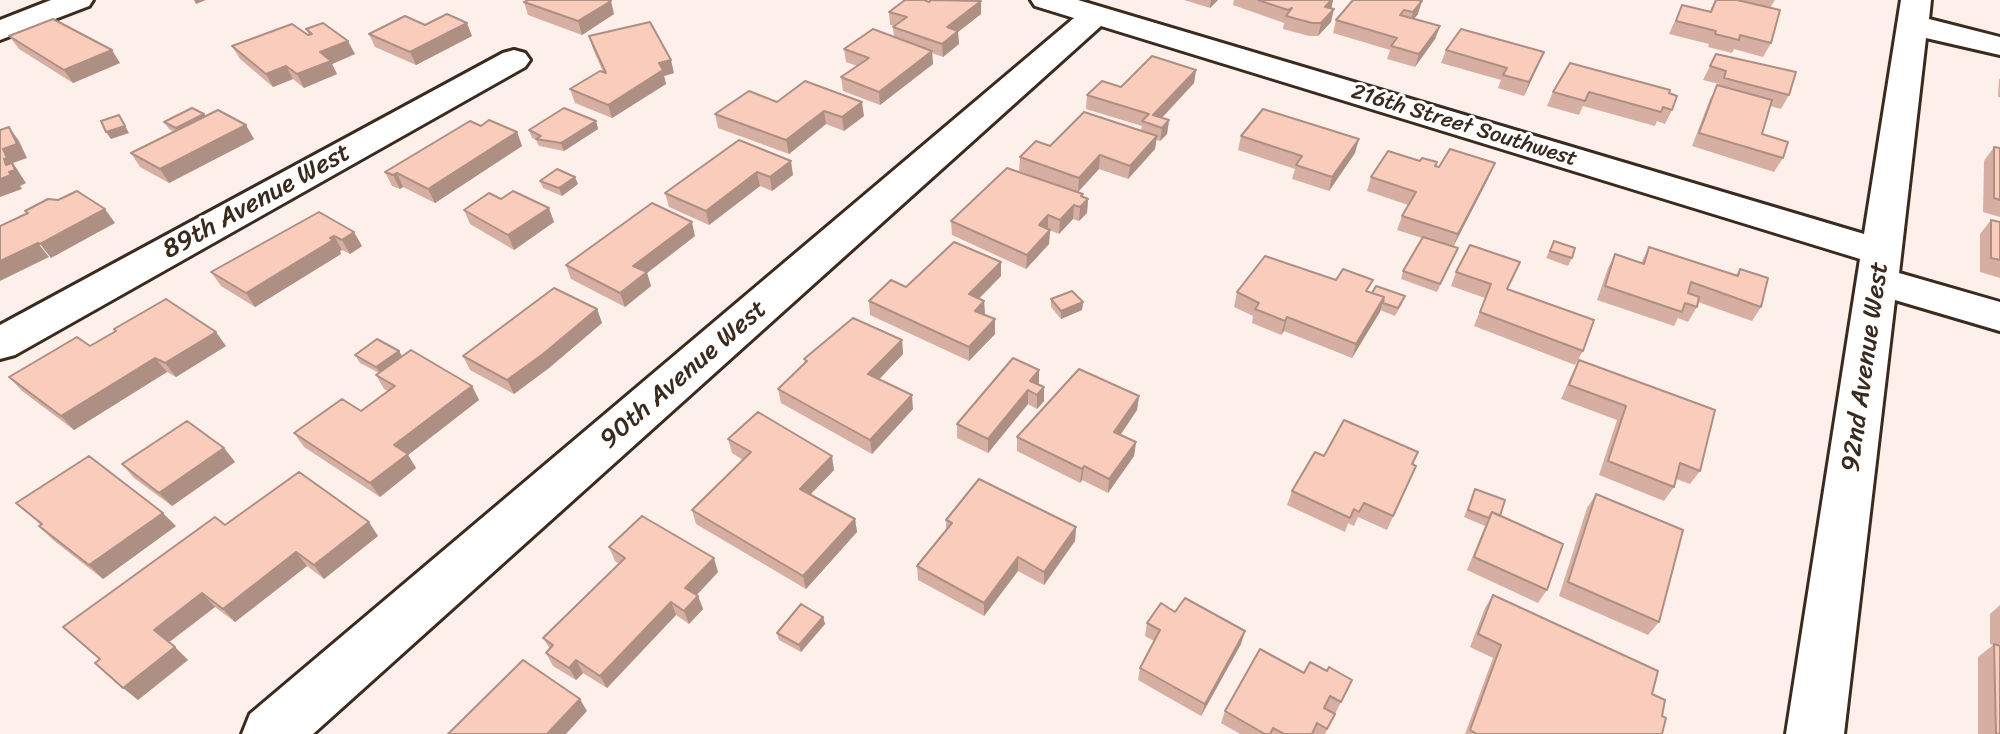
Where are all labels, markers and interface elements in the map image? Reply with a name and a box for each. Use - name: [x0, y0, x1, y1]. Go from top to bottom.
- street label: 216th Street Southwest: [1348, 79, 1580, 173]
- street label: 89th Avenue West: [158, 137, 356, 267]
- street label: 92nd Avenue West: [1836, 260, 1896, 474]
- street label: 90th Avenue West: [594, 294, 774, 456]

